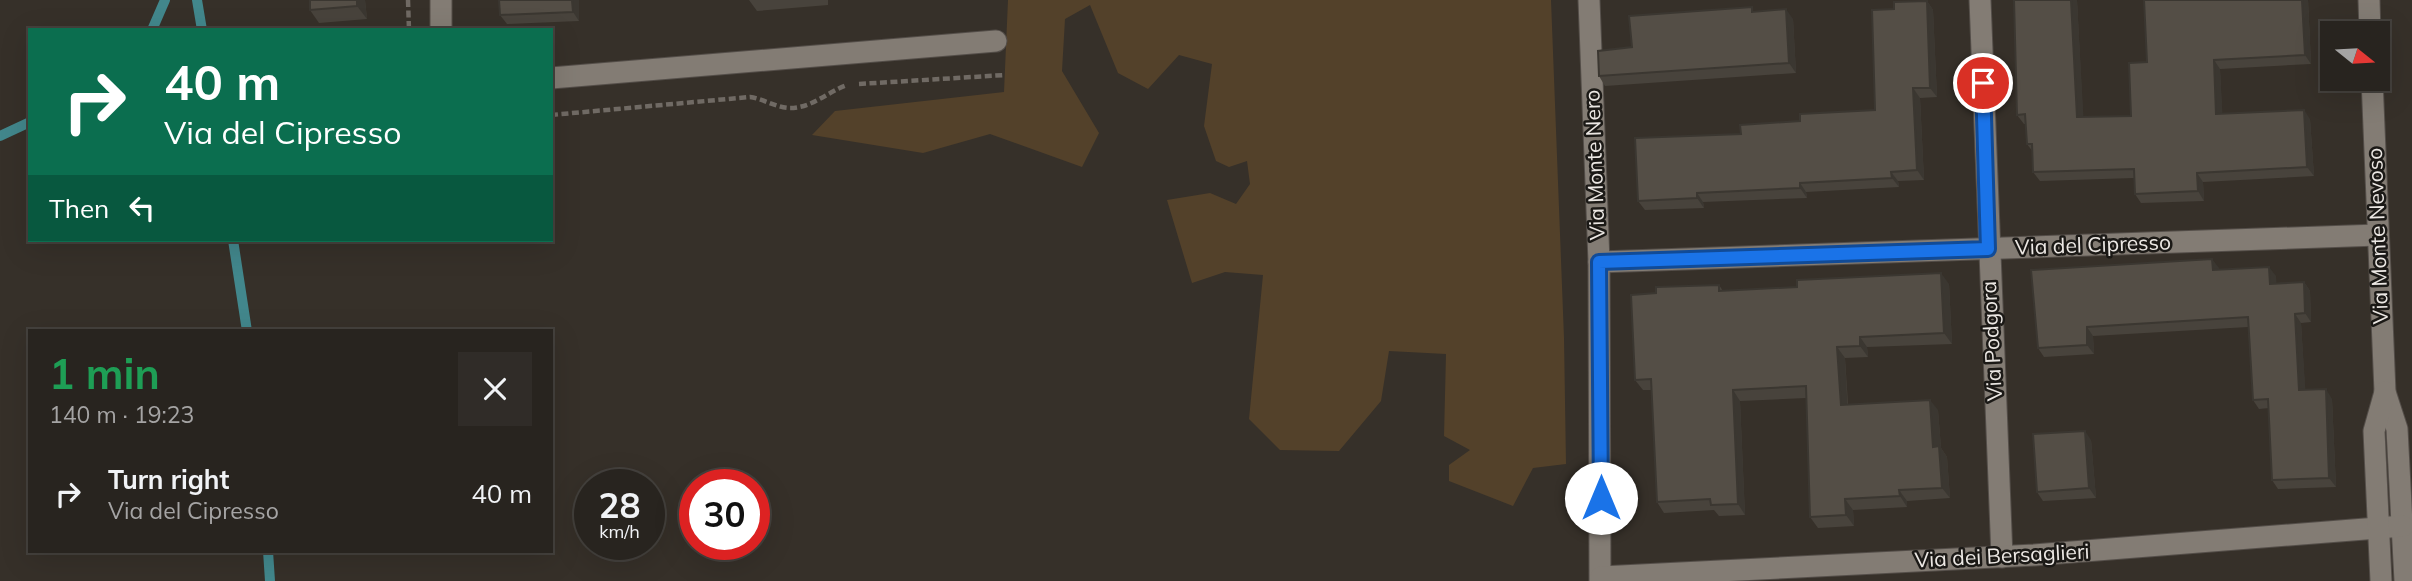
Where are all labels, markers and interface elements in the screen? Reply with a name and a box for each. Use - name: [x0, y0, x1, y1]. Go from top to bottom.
- north arrow: [2320, 21, 2390, 91]
- map controls: [2320, 21, 2390, 91]
- text: 40 m: [164, 51, 280, 112]
- pin: [1953, 53, 2013, 113]
- icon: right: [49, 56, 140, 147]
- icon: arrive: [1964, 64, 2002, 102]
- street label: Via Monte Nero: [1578, 89, 1610, 241]
- text: Via del Cipresso: [164, 112, 402, 152]
- street label: Via Monte Nevoso: [2361, 147, 2393, 325]
- icon: left: [123, 189, 161, 227]
- text: Then: [49, 192, 109, 225]
- street label: Via del Cipresso: [2015, 228, 2171, 260]
- street label: Via Podgora: [1975, 280, 2007, 402]
- text: 1 min: [49, 347, 160, 400]
- button: close: [458, 352, 532, 426]
- text: 140 m · 19:23: [49, 400, 194, 429]
- position arrow: [1564, 461, 1638, 535]
- text: Turn right: [108, 463, 229, 496]
- speed limit sign: 30: [679, 469, 770, 560]
- icon: right: [49, 475, 87, 513]
- text: 40 m: [471, 477, 532, 510]
- text: 28: [598, 483, 641, 527]
- text: Via del Cipresso: [108, 496, 279, 525]
- text: km/h: [599, 520, 640, 543]
- street label: Via dei Bersaglieri: [1914, 537, 2090, 573]

